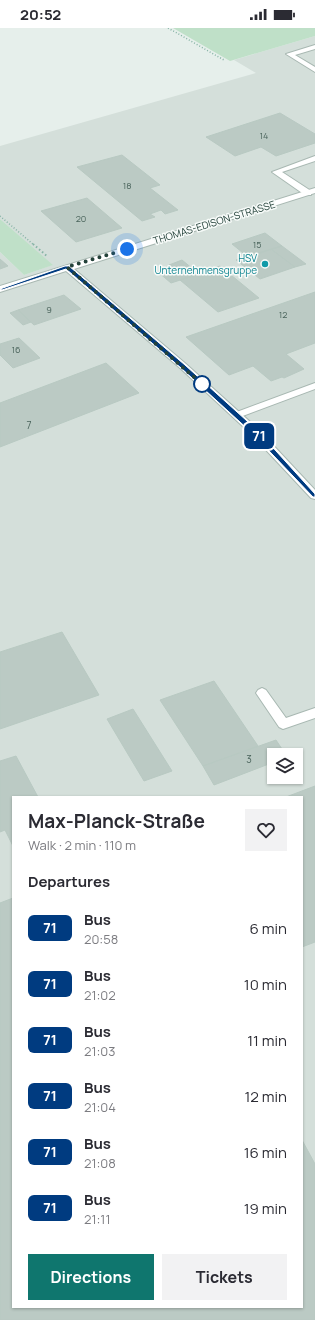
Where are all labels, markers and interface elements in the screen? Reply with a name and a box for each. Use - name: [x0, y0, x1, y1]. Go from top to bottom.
- text: 20:52: [20, 4, 61, 25]
- house number: 14: [260, 129, 268, 142]
- house number: 18: [123, 179, 131, 192]
- street label: THOMAS-EDISON-STRASSE: [151, 197, 277, 247]
- house number: 20: [76, 212, 86, 225]
- house number: 15: [253, 238, 261, 251]
- your location: [117, 239, 137, 259]
- place label: HSV Unternehmensgruppe: [155, 251, 257, 277]
- marker: HSV Unternehmensgruppe: [260, 259, 270, 269]
- house number: 9: [46, 303, 52, 316]
- house number: 12: [279, 308, 287, 321]
- house number: 16: [11, 343, 21, 356]
- unlabelled marker: [193, 375, 211, 393]
- house number: 7: [26, 418, 32, 432]
- line badge: 71: [241, 423, 277, 449]
- text: 71: [252, 426, 266, 445]
- map controls: [267, 748, 303, 784]
- button: layers: [267, 748, 303, 784]
- house number: 3: [246, 752, 252, 766]
- text: Max-Planck-Straße: [28, 808, 205, 834]
- button: heart: [245, 809, 287, 851]
- text: Walk · 2 min · 110 m: [28, 836, 136, 854]
- text: Departures: [28, 871, 110, 892]
- text: Bus: [84, 909, 111, 930]
- text: 71: [43, 918, 57, 937]
- text: 6 min: [250, 918, 287, 939]
- text: 20:58: [84, 930, 118, 948]
- text: Bus: [84, 965, 111, 986]
- text: 71: [43, 974, 57, 993]
- text: 10 min: [244, 974, 287, 995]
- text: 21:02: [84, 986, 116, 1004]
- text: Bus: [84, 1021, 111, 1042]
- text: 71: [43, 1030, 57, 1049]
- text: 11 min: [247, 1030, 287, 1051]
- text: 21:03: [84, 1042, 116, 1060]
- text: Bus: [84, 1077, 111, 1098]
- text: 71: [43, 1086, 57, 1105]
- text: 12 min: [244, 1086, 287, 1107]
- text: 21:04: [84, 1098, 116, 1116]
- text: Bus: [84, 1133, 111, 1154]
- text: 71: [43, 1142, 57, 1161]
- text: 16 min: [244, 1142, 287, 1163]
- text: 21:08: [84, 1154, 116, 1172]
- text: Bus: [84, 1189, 111, 1210]
- text: 71: [43, 1198, 57, 1217]
- text: 19 min: [244, 1198, 287, 1219]
- text: 21:11: [84, 1210, 111, 1228]
- button: Directions: [28, 1254, 154, 1300]
- button: Tickets: [162, 1254, 287, 1300]

